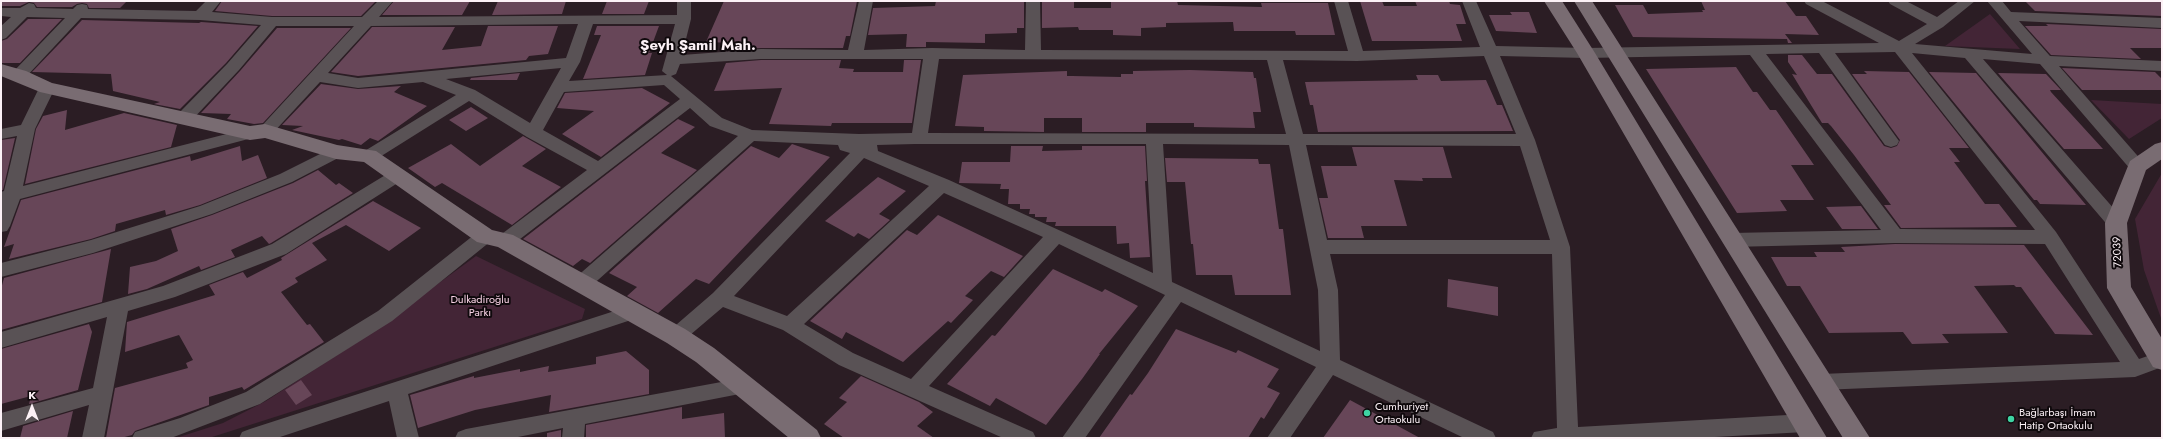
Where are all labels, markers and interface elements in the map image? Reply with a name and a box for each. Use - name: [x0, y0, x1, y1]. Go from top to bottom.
- district label: Şeyh Şamil Mah.: [640, 37, 756, 55]
- street label: 72039: [2111, 236, 2125, 268]
- park label: Dulkadiroğlu Parkı: [450, 293, 510, 319]
- north arrow: [12, 387, 52, 427]
- text: K: [28, 387, 36, 403]
- place label: Cumhuriyet Ortaokulu: [1375, 400, 1428, 426]
- place label: Bağlarbaşı İmam Hatip Ortaokulu: [2019, 406, 2096, 432]
- marker: Cumhuriyet Ortaokulu: [1362, 408, 1372, 418]
- marker: Bağlarbaşı İmam Hatip Ortaokulu: [2006, 414, 2016, 424]

